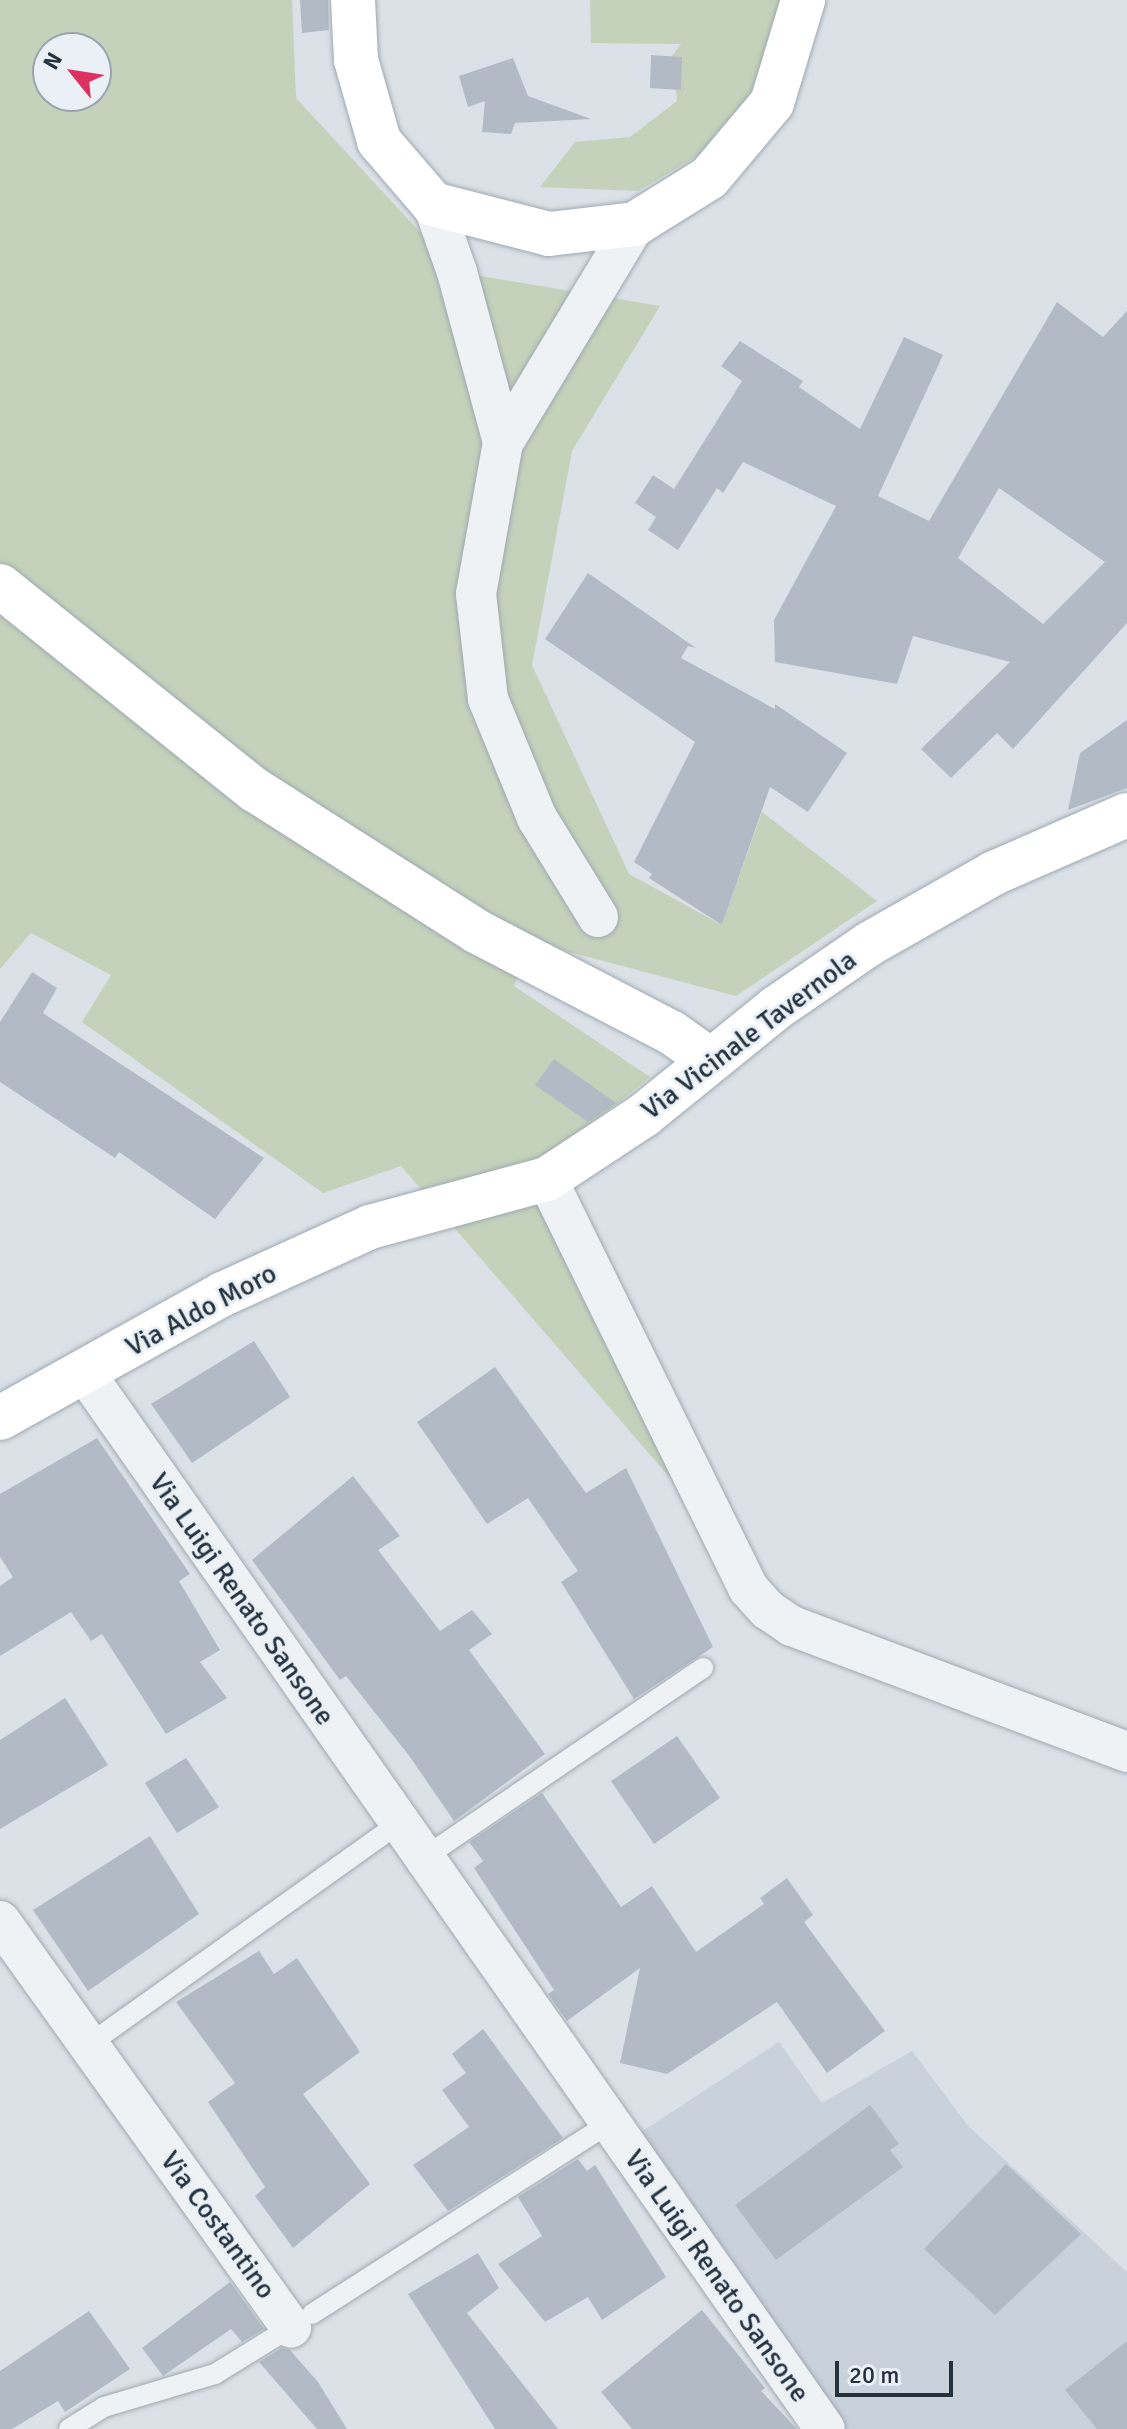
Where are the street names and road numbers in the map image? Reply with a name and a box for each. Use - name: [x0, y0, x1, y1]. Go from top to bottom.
- street label: Via Vicinale Tavernola: [635, 943, 863, 1127]
- street label: Via Aldo Moro: [120, 1256, 282, 1364]
- street label: Via Luigi Renato Sansone: [142, 1466, 342, 1732]
- street label: Via Luigi Renato Sansone: [617, 2143, 817, 2409]
- street label: Via Costantino: [153, 2145, 283, 2305]

